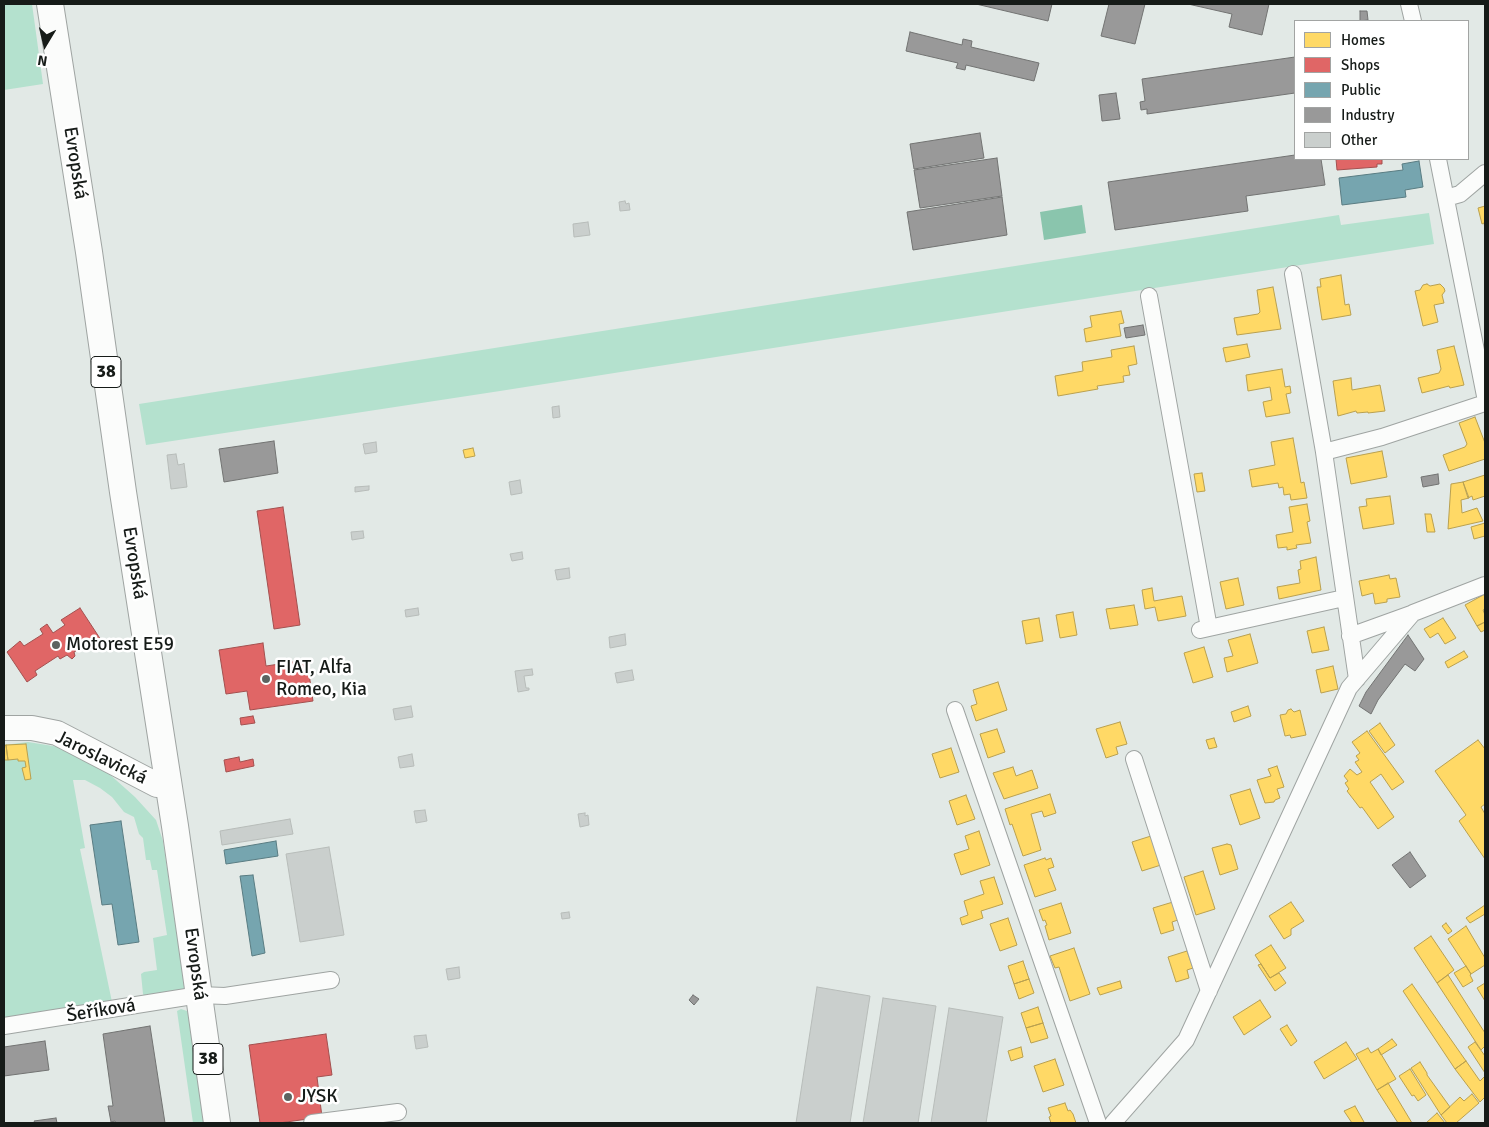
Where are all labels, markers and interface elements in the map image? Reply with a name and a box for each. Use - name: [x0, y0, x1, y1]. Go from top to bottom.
- north arrow: [20, 20, 70, 70]
- legend: [1294, 20, 1469, 160]
- text: Homes: [1341, 31, 1385, 49]
- text: N: [36, 51, 49, 69]
- text: Shops: [1341, 56, 1380, 74]
- text: Public: [1341, 81, 1381, 99]
- text: Industry: [1341, 106, 1394, 124]
- street label: Evropská: [58, 125, 92, 201]
- text: Other: [1341, 131, 1377, 149]
- road number: 38: [91, 357, 121, 388]
- street label: Evropská: [117, 525, 151, 601]
- place label: Motorest E59: [66, 634, 174, 656]
- marker: Motorest E59: [50, 639, 62, 651]
- place label: FIAT, Alfa Romeo, Kia: [276, 657, 367, 701]
- marker: FIAT, Alfa Romeo, Kia: [260, 673, 272, 685]
- street label: Jaroslavická: [51, 726, 151, 790]
- street label: Evropská: [179, 926, 211, 1002]
- street label: Šeříková: [65, 994, 137, 1028]
- road number: 38: [193, 1044, 223, 1074]
- place label: JYSK: [298, 1086, 338, 1108]
- marker: JYSK: [282, 1091, 294, 1103]

